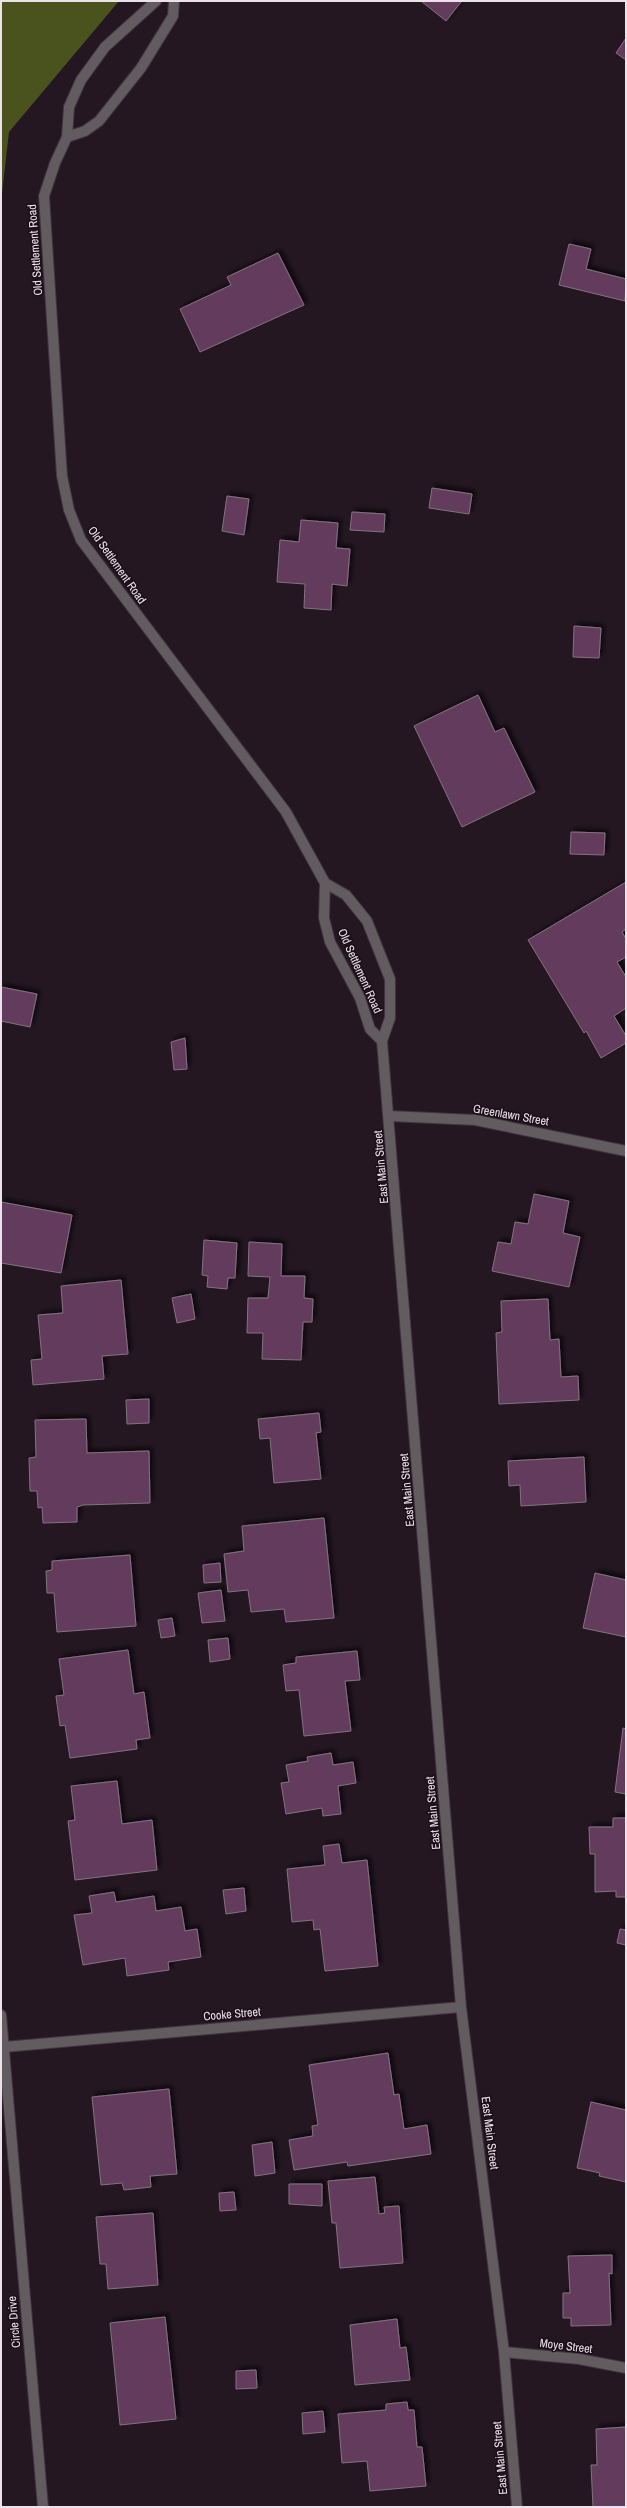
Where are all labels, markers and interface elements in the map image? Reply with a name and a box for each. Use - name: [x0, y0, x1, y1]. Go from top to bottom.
- street label: Old Settlement Road: [24, 204, 46, 296]
- street label: Old Settlement Road: [84, 523, 150, 607]
- street label: Old Settlement Road: [334, 926, 386, 1016]
- street label: Greenlawn Street: [472, 1100, 550, 1130]
- street label: East Main Street: [370, 1130, 392, 1204]
- street label: East Main Street: [396, 1453, 418, 1527]
- street label: East Main Street: [422, 1776, 444, 1850]
- street label: Cooke Street: [203, 2004, 262, 2024]
- street label: East Main Street: [478, 2096, 502, 2171]
- street label: Circle Drive: [4, 2295, 24, 2349]
- street label: Moye Street: [539, 2335, 594, 2357]
- street label: East Main Street: [489, 2421, 511, 2495]

